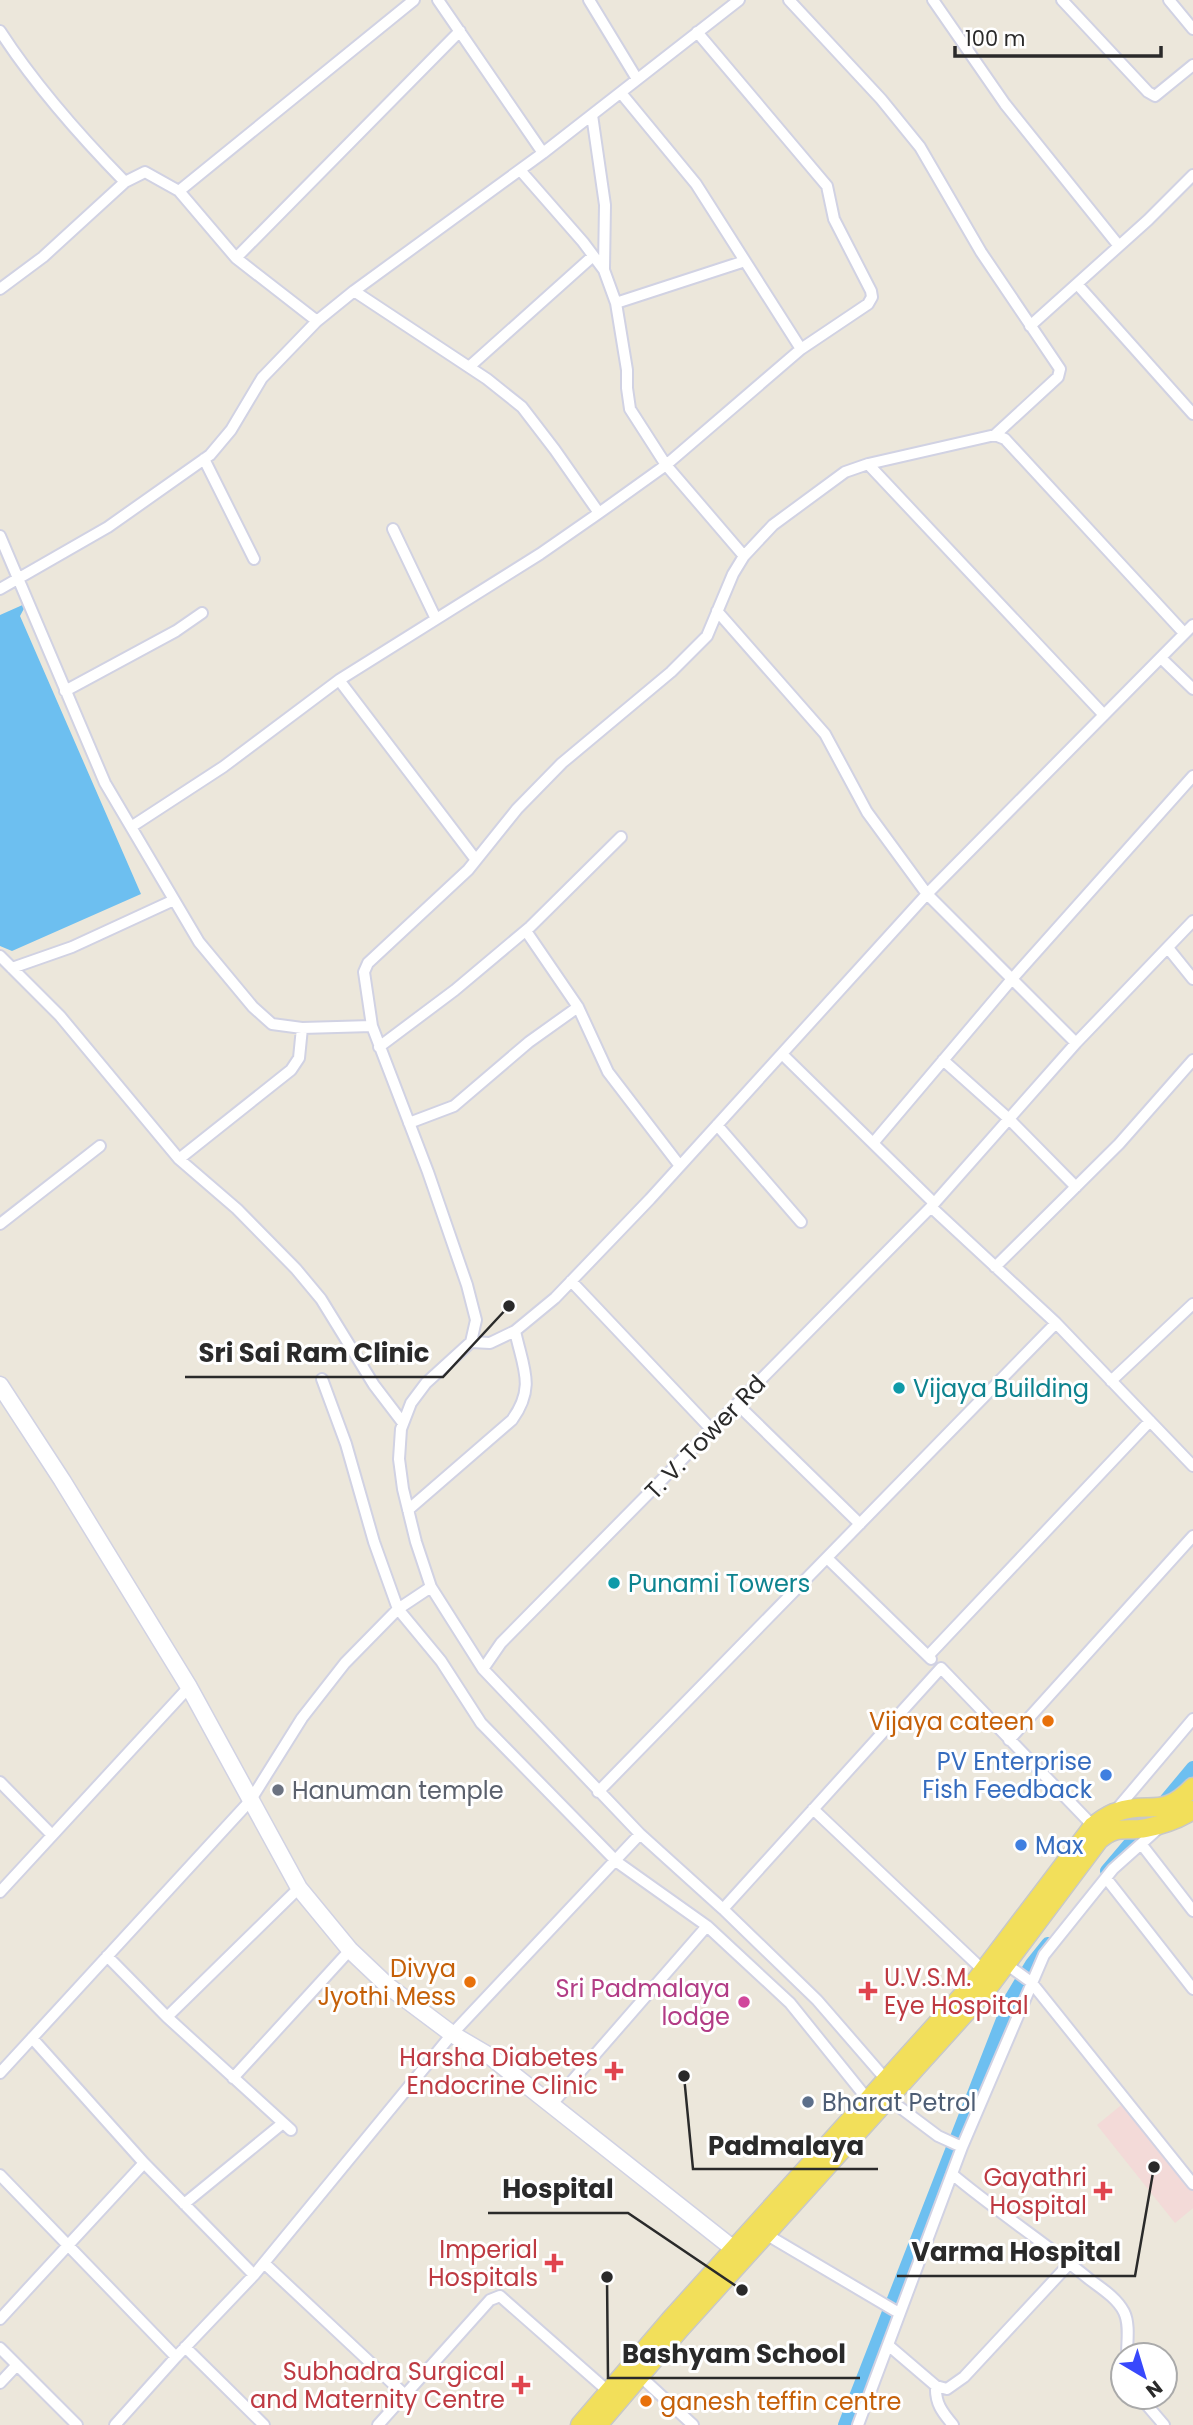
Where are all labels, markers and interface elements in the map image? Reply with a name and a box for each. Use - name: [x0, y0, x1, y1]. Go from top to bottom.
- scale bar: [955, 14, 1162, 58]
- text: 100 m: [965, 24, 1025, 53]
- callout: Sri Sai Ram Clinic: [185, 1330, 443, 1377]
- text: Sri Sai Ram Clinic: [199, 1335, 429, 1371]
- street label: T. V. Tower Rd: [637, 1368, 773, 1506]
- place label: Vijaya Building: [913, 1372, 1089, 1405]
- marker: Vijaya Building: [891, 1380, 907, 1396]
- place label: Punami Towers: [628, 1567, 810, 1600]
- marker: Punami Towers: [606, 1575, 622, 1591]
- place label: Vijaya cateen: [869, 1705, 1034, 1738]
- marker: Vijaya cateen: [1040, 1713, 1056, 1729]
- place label: PV Enterprise Fish Feedback: [922, 1745, 1093, 1806]
- marker: PV Enterprise Fish Feedback: [1098, 1767, 1114, 1783]
- place label: Hanuman temple: [292, 1774, 504, 1807]
- marker: Hanuman temple: [270, 1782, 286, 1798]
- place label: Max: [1035, 1829, 1084, 1862]
- marker: Max: [1013, 1837, 1029, 1853]
- place label: Divya Jyothi Mess: [317, 1952, 456, 2013]
- place label: U.V.S.M. Eye Hospital: [884, 1961, 1029, 2022]
- place label: Sri Padmalaya lodge: [555, 1972, 730, 2033]
- marker: Divya Jyothi Mess: [462, 1974, 478, 1990]
- marker: U.V.S.M. Eye Hospital: [858, 1981, 878, 2001]
- marker: Sri Padmalaya lodge: [736, 1994, 752, 2010]
- place label: Harsha Diabetes Endocrine Clinic: [399, 2041, 598, 2102]
- marker: Harsha Diabetes Endocrine Clinic: [604, 2061, 624, 2081]
- place label: Bharat Petrol: [822, 2086, 976, 2119]
- marker: Bharat Petrol: [800, 2094, 816, 2110]
- callout: Padmalaya: [693, 2122, 878, 2169]
- text: Padmalaya: [708, 2128, 864, 2164]
- place label: Gayathri Hospital: [983, 2161, 1087, 2222]
- callout: Hospital: [488, 2166, 628, 2213]
- text: Hospital: [502, 2171, 614, 2207]
- marker: Gayathri Hospital: [1093, 2181, 1113, 2201]
- callout: Varma Hospital: [897, 2229, 1135, 2276]
- place label: Imperial Hospitals: [428, 2233, 538, 2294]
- text: Varma Hospital: [911, 2234, 1121, 2270]
- marker: Imperial Hospitals: [544, 2253, 564, 2273]
- callout: Bashyam School: [608, 2331, 860, 2378]
- text: Bashyam School: [622, 2336, 846, 2372]
- north arrow: [1109, 2341, 1179, 2411]
- place label: Subhadra Surgical and Maternity Centre: [250, 2355, 505, 2416]
- text: N: [1140, 2374, 1168, 2404]
- marker: Subhadra Surgical and Maternity Centre: [511, 2375, 531, 2395]
- place label: ganesh teffin centre: [660, 2385, 901, 2418]
- marker: ganesh teffin centre: [638, 2393, 654, 2409]

